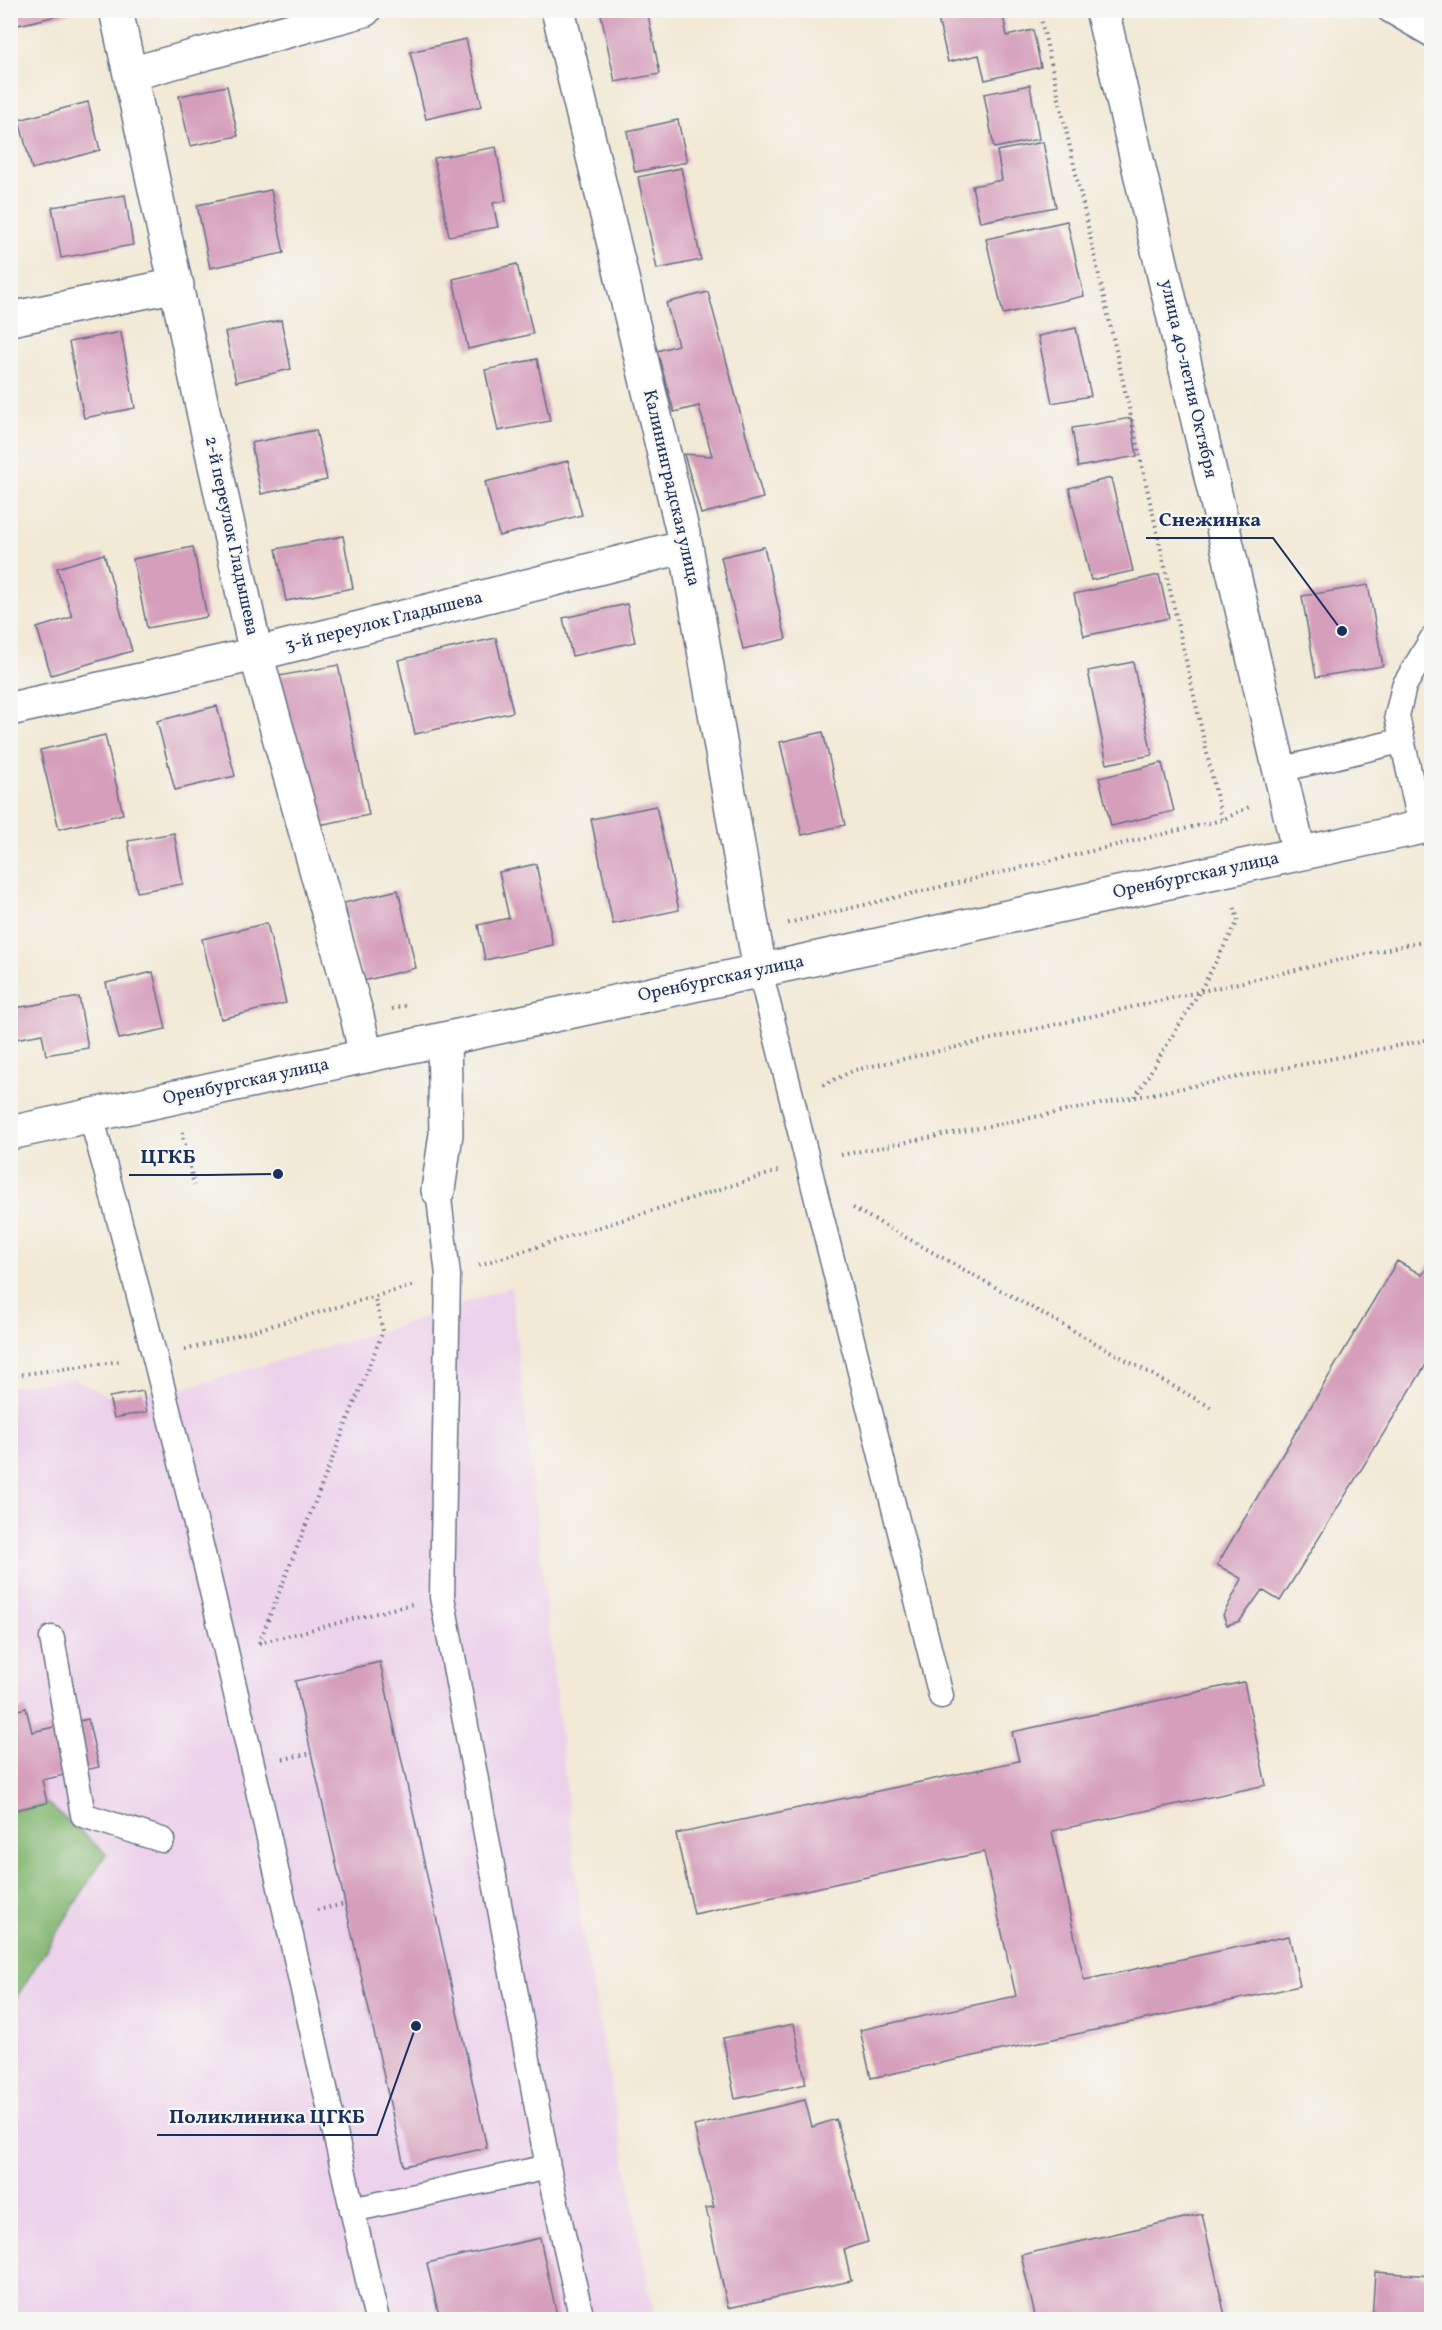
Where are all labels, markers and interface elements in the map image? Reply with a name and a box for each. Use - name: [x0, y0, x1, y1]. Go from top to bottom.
- street label: улица 40-летия Октября: [1153, 277, 1223, 481]
- street label: Калининградская улица: [636, 387, 706, 589]
- street label: 2-й переулок Гладышева: [198, 434, 264, 638]
- callout: Снежинка: [1146, 500, 1273, 538]
- text: Снежинка: [1159, 507, 1261, 535]
- street label: 3-й переулок Гладышева: [283, 585, 485, 659]
- street label: Оренбургская улица: [1111, 846, 1281, 906]
- street label: Оренбургская улица: [636, 949, 806, 1009]
- street label: Оренбургская улица: [161, 1052, 331, 1112]
- callout: ЦГКБ: [129, 1137, 208, 1175]
- text: ЦГКБ: [140, 1144, 196, 1172]
- callout: Поликлиника ЦГКБ: [157, 2097, 377, 2135]
- text: Поликлиника ЦГКБ: [169, 2104, 365, 2132]

